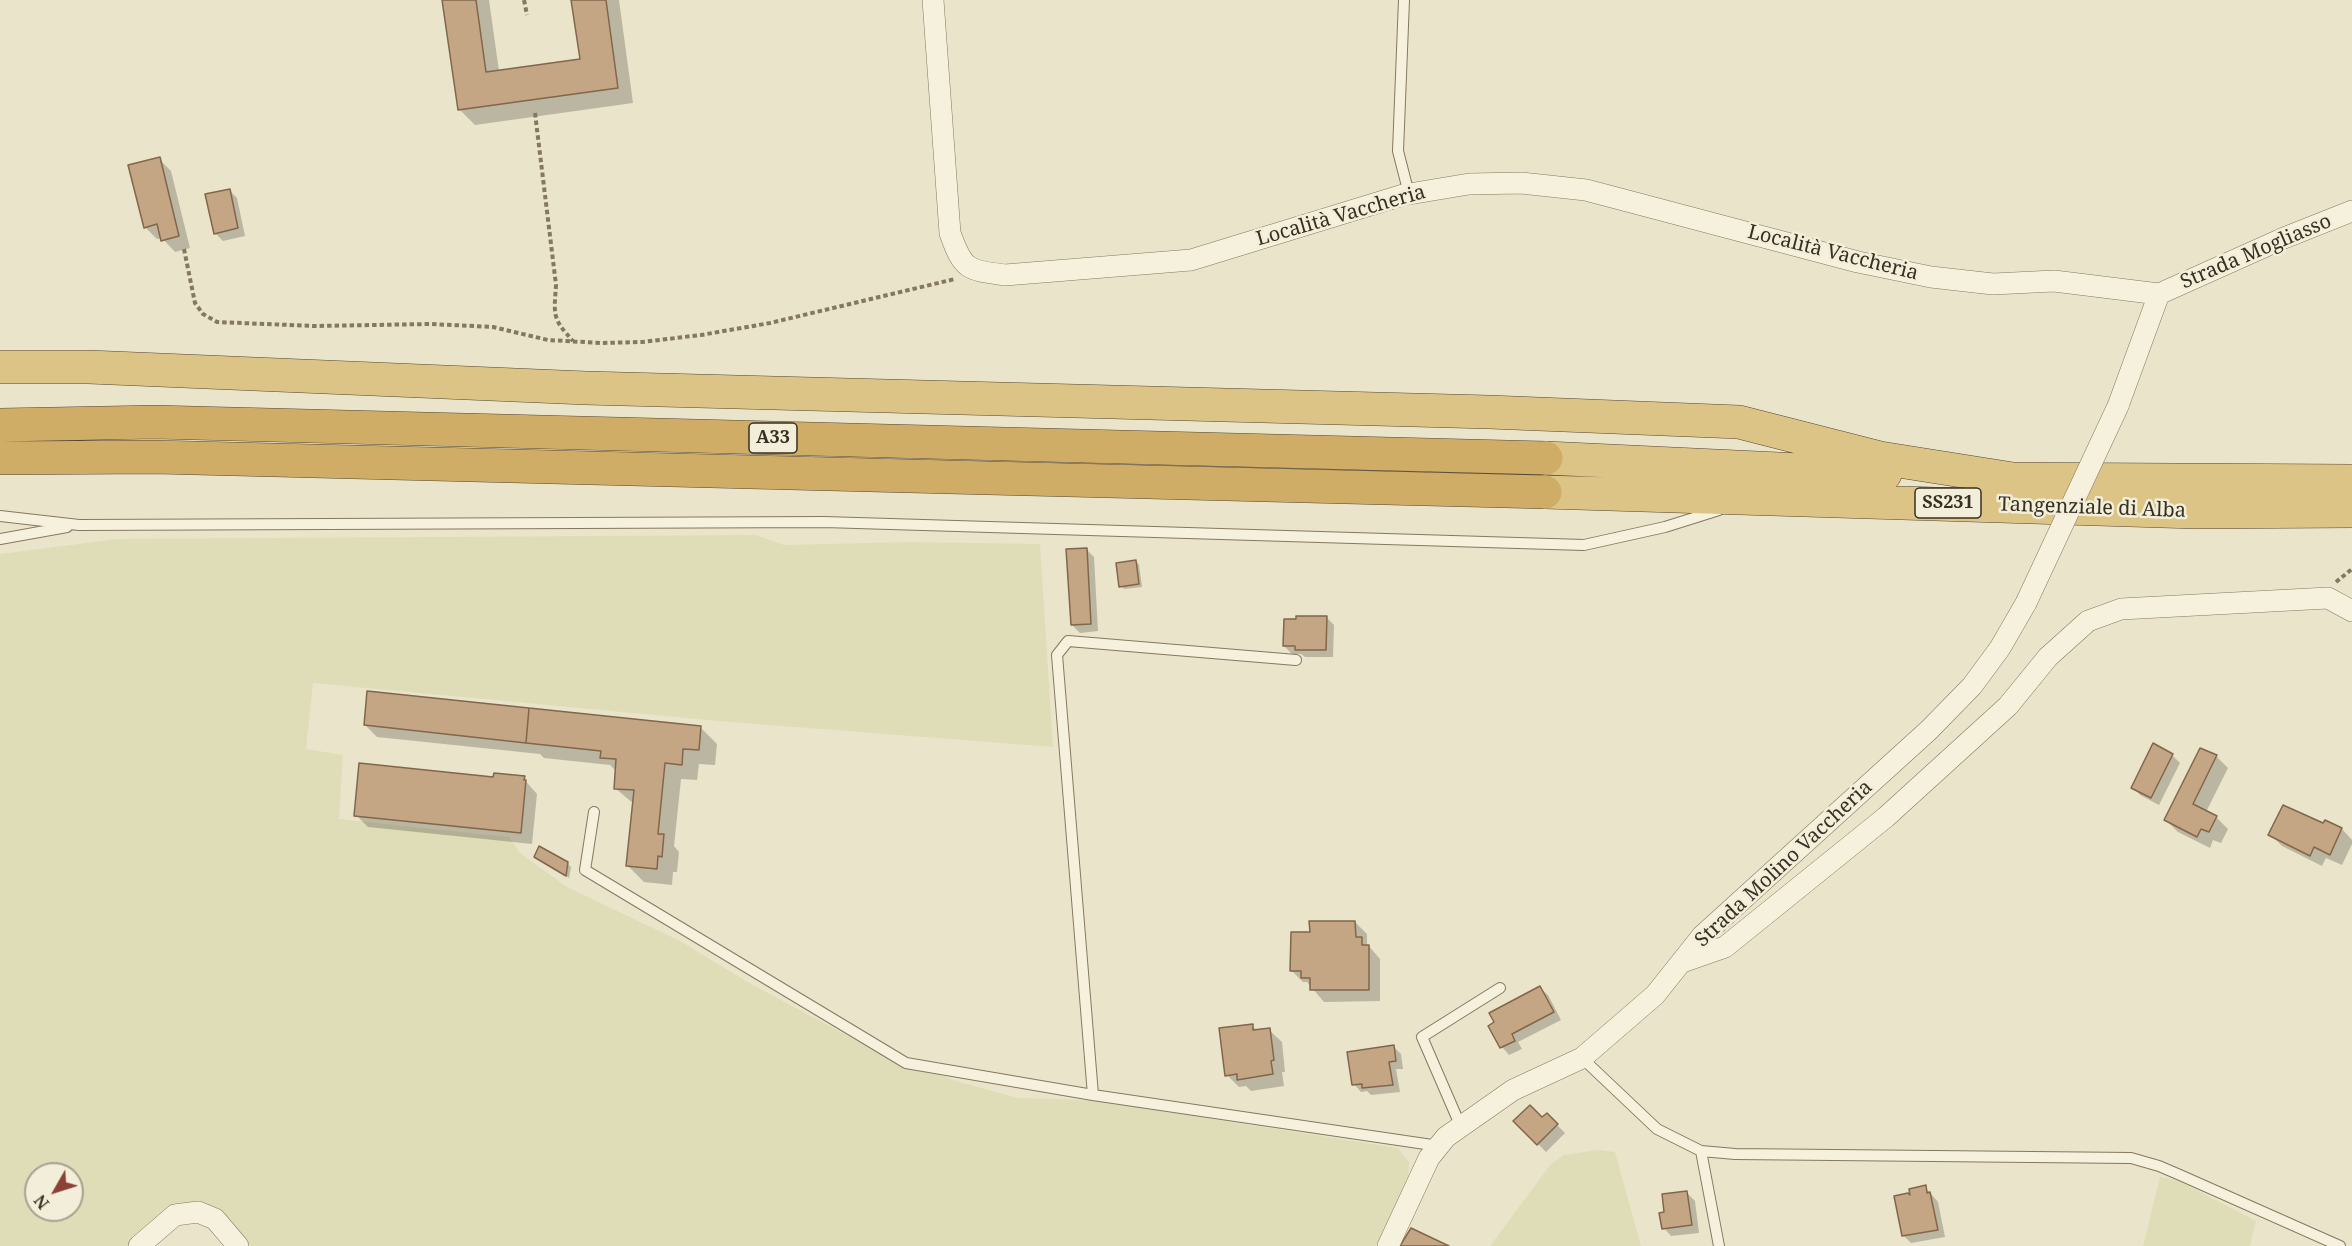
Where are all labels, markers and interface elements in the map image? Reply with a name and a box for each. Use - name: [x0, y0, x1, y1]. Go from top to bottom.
- street label: Località Vaccheria: [1254, 180, 1428, 252]
- street label: Strada Mogliasso: [2177, 209, 2335, 295]
- street label: Località Vaccheria: [1745, 220, 1921, 286]
- road number: A33: [749, 423, 797, 453]
- road number: SS231: [1915, 488, 1981, 518]
- street label: Tangenziale di Alba: [1998, 493, 2186, 523]
- street label: Strada Molino Vaccheria: [1691, 776, 1877, 952]
- north arrow: [24, 1162, 84, 1222]
- text: N: [29, 1190, 54, 1214]

